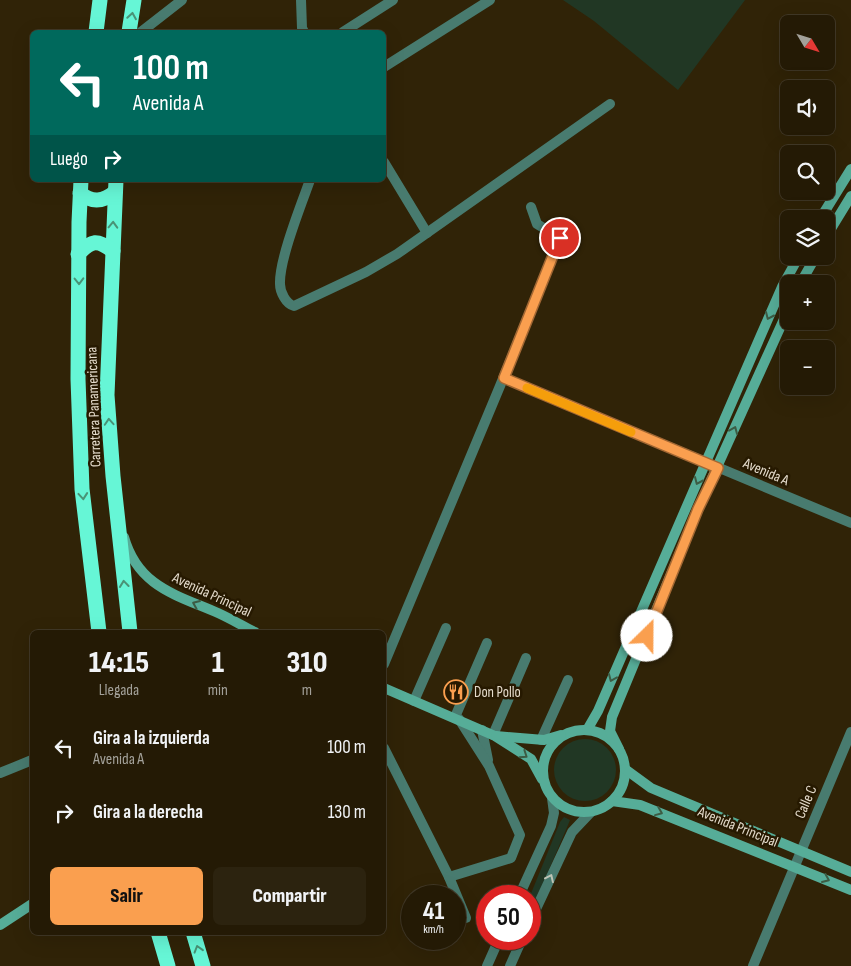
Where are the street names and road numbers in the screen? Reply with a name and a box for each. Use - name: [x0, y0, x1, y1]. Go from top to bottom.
- street label: Carretera Panamericana: [82, 346, 106, 468]
- street label: Avenida A: [739, 453, 792, 490]
- street label: Avenida Principal: [169, 568, 255, 622]
- street label: Calle C: [791, 783, 821, 821]
- street label: Avenida Principal: [694, 802, 781, 852]

